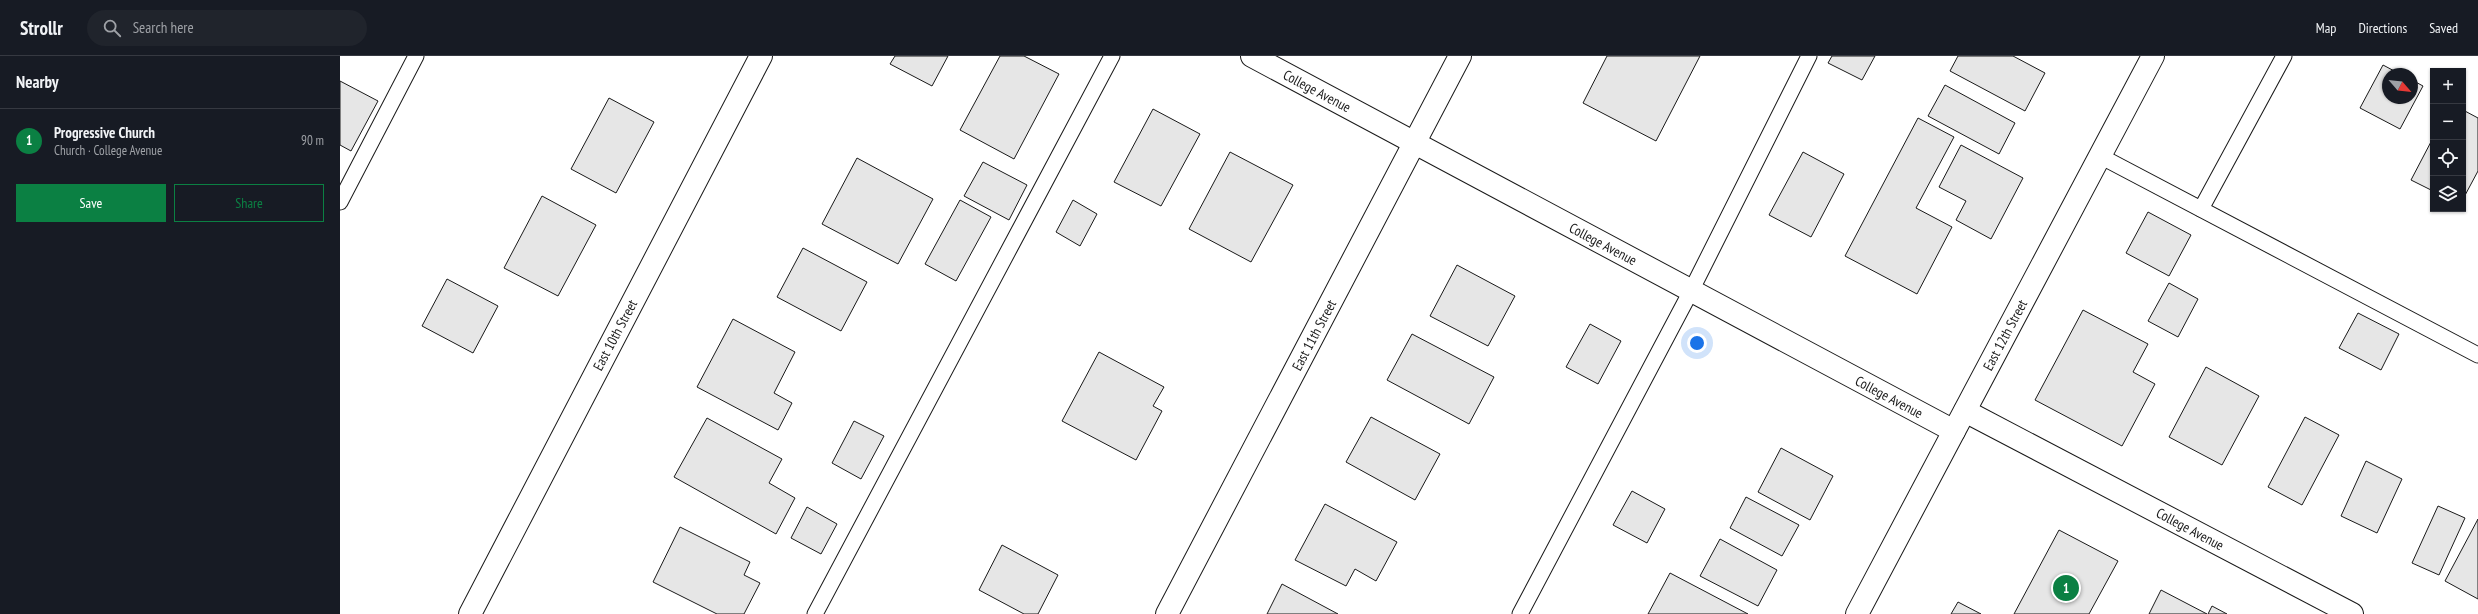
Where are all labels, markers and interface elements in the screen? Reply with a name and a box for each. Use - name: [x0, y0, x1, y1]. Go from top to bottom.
- search box: [87, 10, 367, 46]
- text: Strollr: [20, 16, 63, 40]
- icon: search: [101, 17, 123, 39]
- text: Search here: [133, 18, 194, 37]
- text: Map: [2316, 19, 2336, 37]
- text: Directions: [2358, 19, 2407, 37]
- text: Saved: [2429, 19, 2458, 37]
- street label: College Avenue: [1280, 66, 1354, 116]
- north arrow: [2382, 68, 2418, 104]
- map controls: [2430, 68, 2466, 212]
- button: +: [2430, 68, 2466, 104]
- text: Nearby: [16, 71, 59, 93]
- button: −: [2430, 104, 2466, 140]
- text: Progressive Church: [54, 123, 155, 142]
- text: 1: [26, 132, 32, 149]
- text: 90 m: [301, 132, 324, 149]
- button: locate: [2430, 140, 2466, 176]
- text: Church · College Avenue: [54, 142, 162, 159]
- button: layers: [2430, 176, 2466, 212]
- button: Save: [16, 184, 166, 222]
- button: Share: [174, 184, 324, 222]
- street label: College Avenue: [1566, 219, 1640, 269]
- street label: East 10th Street: [589, 296, 641, 374]
- street label: East 11th Street: [1288, 296, 1340, 374]
- street label: East 12th Street: [1979, 296, 2031, 374]
- your location: [1687, 333, 1707, 353]
- street label: College Avenue: [1852, 372, 1926, 422]
- street label: College Avenue: [2153, 504, 2227, 554]
- pin: 1: [2053, 573, 2079, 603]

